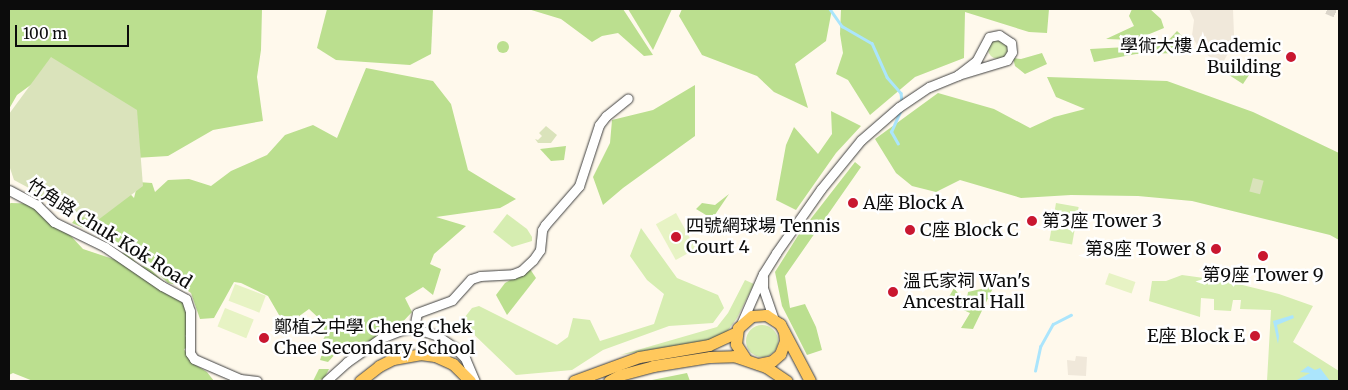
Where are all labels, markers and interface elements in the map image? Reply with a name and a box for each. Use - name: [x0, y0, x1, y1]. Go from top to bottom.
- scale bar: [18, 15, 131, 47]
- text: 100 m: [23, 24, 67, 43]
- place label: 學術大樓 Academic Building: [1120, 36, 1281, 78]
- marker: 學術大樓 Academic Building: [1285, 51, 1297, 63]
- street label: 竹角路 Chuk Kok Road: [23, 174, 195, 294]
- place label: A座 Block A: [863, 192, 964, 214]
- marker: A座 Block A: [847, 197, 859, 209]
- place label: 第3座 Tower 3: [1042, 210, 1162, 232]
- marker: 第3座 Tower 3: [1026, 215, 1038, 227]
- place label: 四號網球場 Tennis Court 4: [686, 216, 840, 258]
- place label: C座 Block C: [920, 219, 1019, 241]
- marker: C座 Block C: [904, 224, 916, 236]
- marker: 四號網球場 Tennis Court 4: [670, 231, 682, 243]
- place label: 第8座 Tower 8: [1085, 238, 1206, 260]
- marker: 第8座 Tower 8: [1210, 243, 1222, 255]
- marker: 第9座 Tower 9: [1257, 250, 1269, 262]
- place label: 第9座 Tower 9: [1202, 264, 1324, 286]
- place label: 溫氏家祠 Wan's Ancestral Hall: [903, 271, 1030, 314]
- marker: 溫氏家祠 Wan's Ancestral Hall: [887, 286, 899, 298]
- place label: 鄭植之中學 Cheng Chek Chee Secondary School: [274, 317, 475, 359]
- place label: E座 Block E: [1147, 325, 1245, 347]
- marker: E座 Block E: [1249, 330, 1261, 342]
- marker: 鄭植之中學 Cheng Chek Chee Secondary School: [258, 332, 270, 344]

